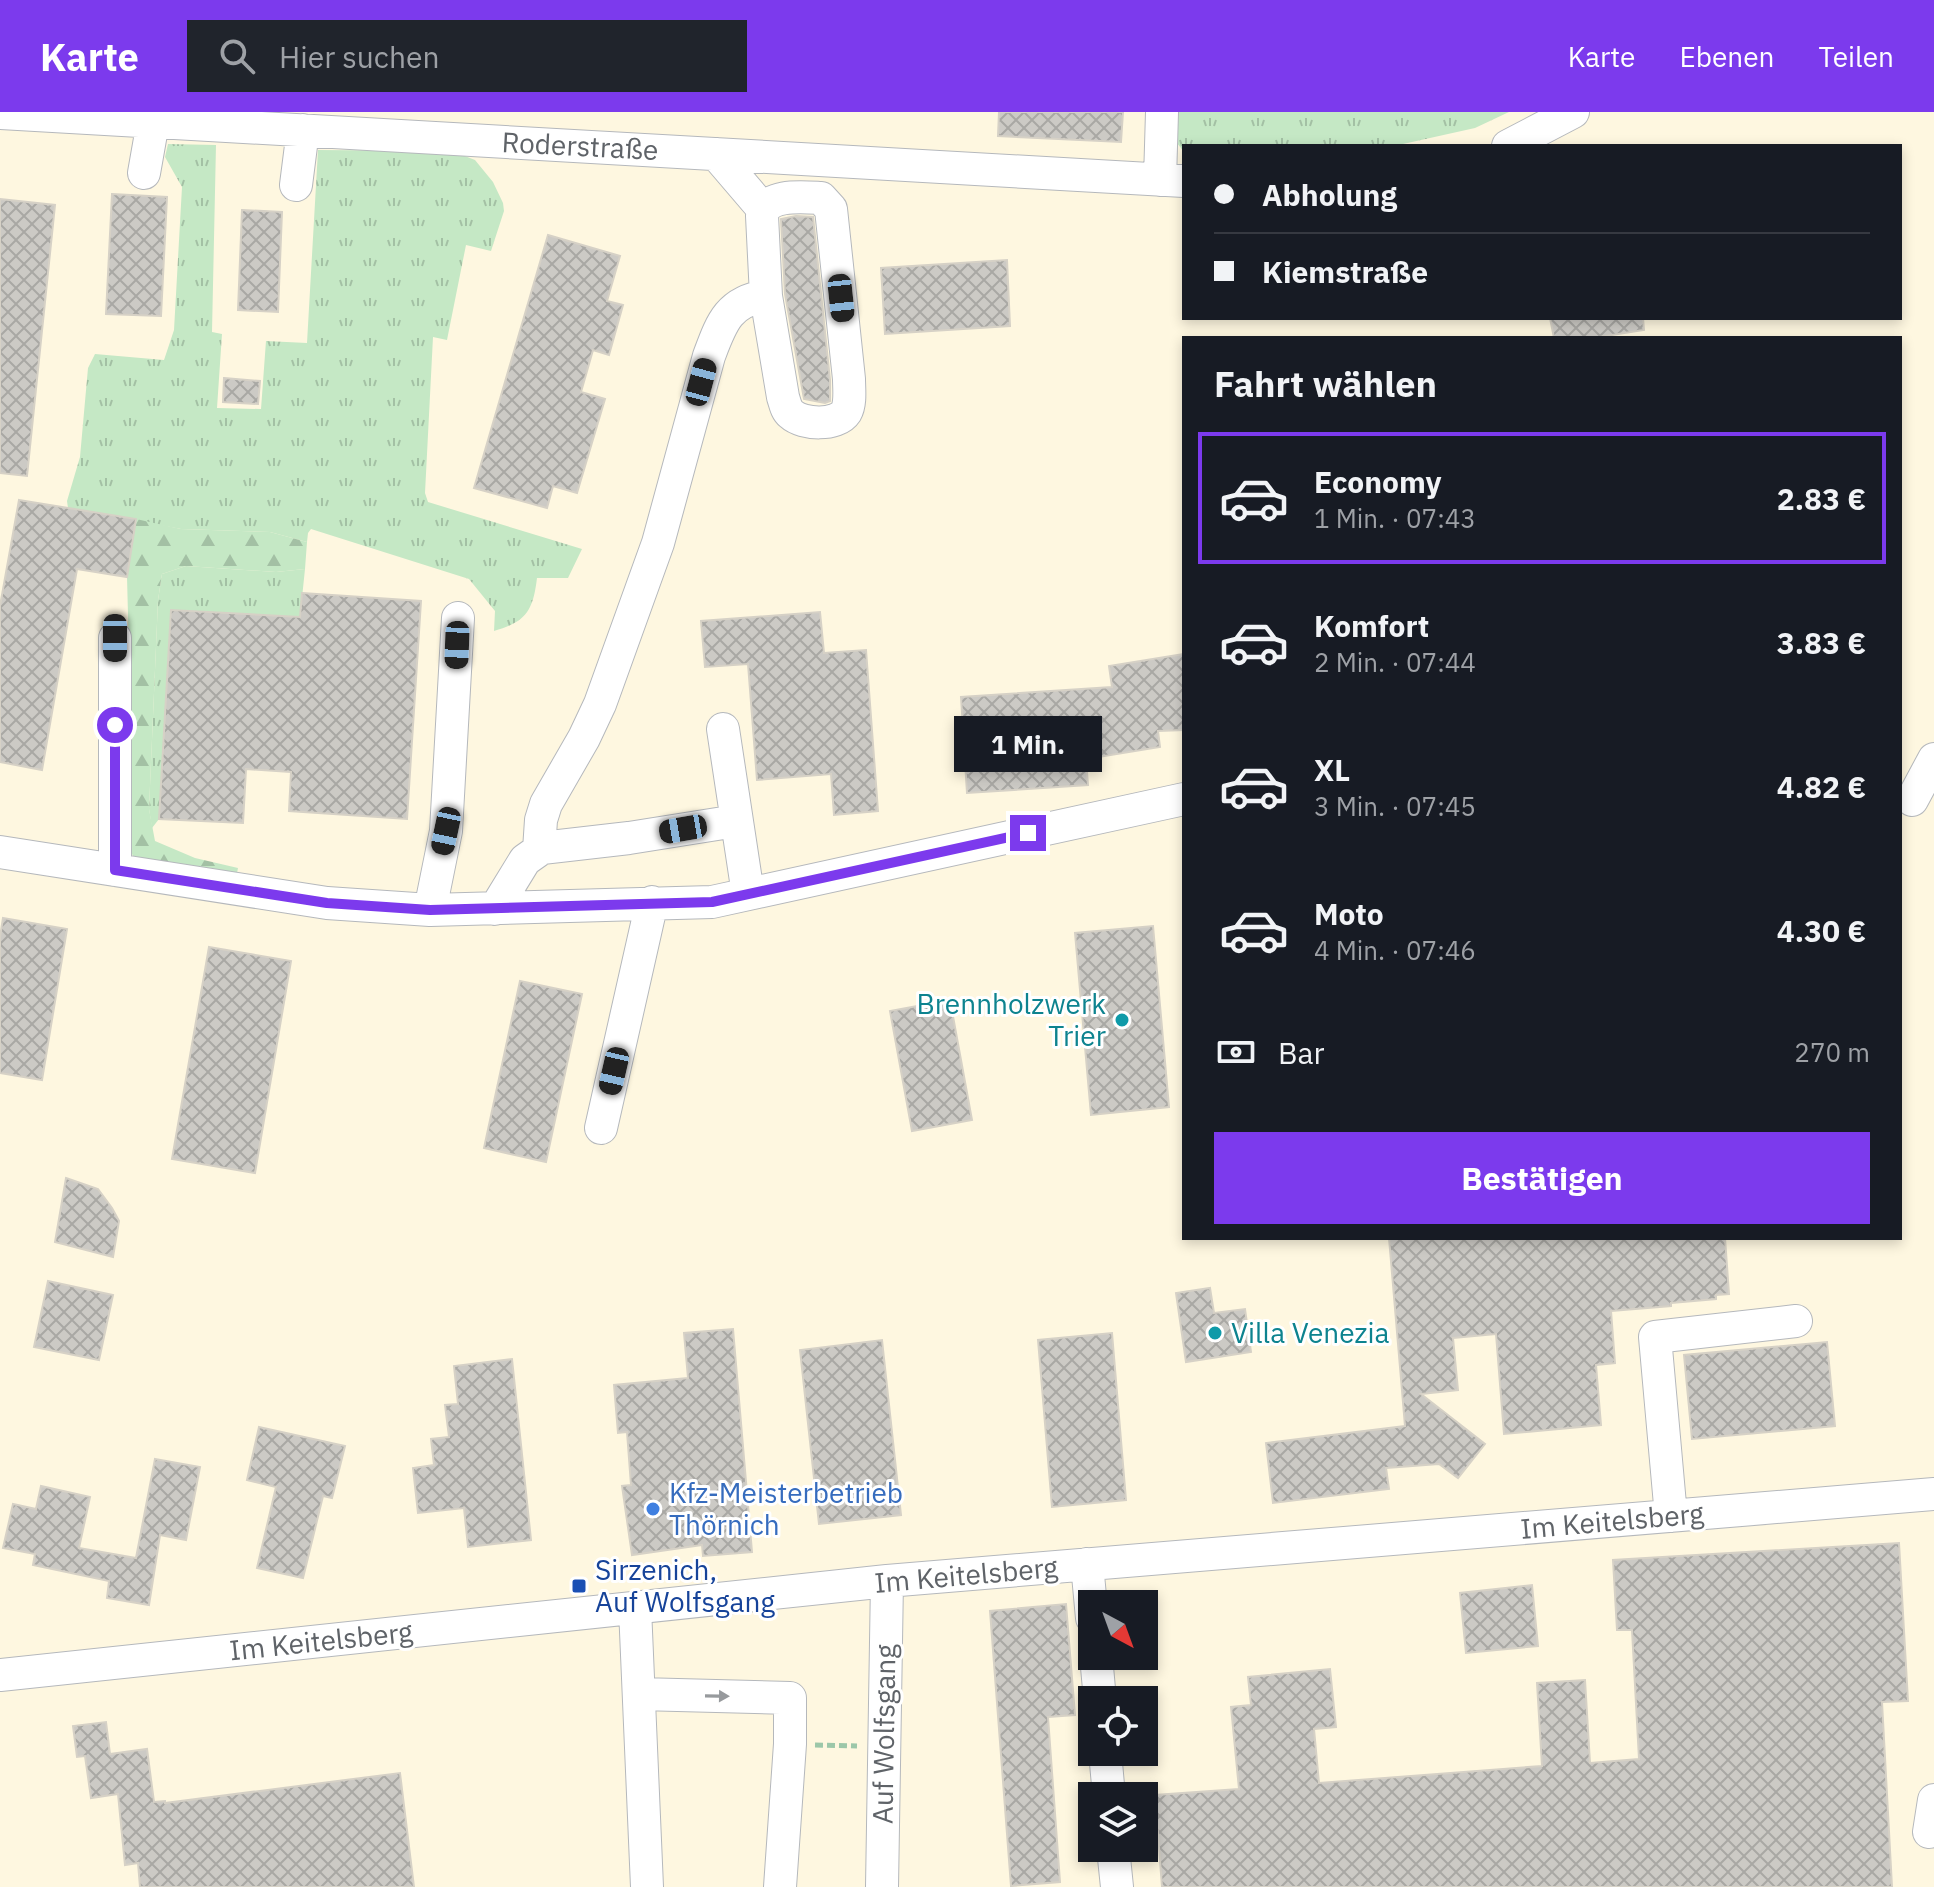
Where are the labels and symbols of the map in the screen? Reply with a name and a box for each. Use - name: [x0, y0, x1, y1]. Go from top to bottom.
- street label: Roderstraße: [501, 123, 659, 168]
- car: [827, 273, 855, 323]
- car: [683, 356, 719, 408]
- car: [103, 614, 127, 662]
- car: [444, 621, 470, 669]
- route start: [97, 707, 133, 743]
- callout: 1 Min.: [954, 717, 1102, 773]
- car: [429, 805, 463, 857]
- car: [657, 813, 709, 845]
- route end: [1010, 815, 1046, 851]
- place label: Brennholzwerk Trier: [916, 985, 1106, 1054]
- marker: Brennholzwerk Trier: [1113, 1011, 1131, 1029]
- car: [597, 1045, 631, 1097]
- place label: Villa Venezia: [1231, 1314, 1389, 1351]
- marker: Villa Venezia: [1206, 1324, 1224, 1342]
- place label: Kfz-Meisterbetrieb Thörnich: [669, 1474, 903, 1543]
- street label: Im Keitelsberg: [1519, 1494, 1705, 1547]
- marker: Kfz-Meisterbetrieb Thörnich: [644, 1500, 662, 1518]
- street label: Im Keitelsberg: [873, 1548, 1059, 1601]
- place label: Sirzenich, Auf Wolfsgang: [595, 1551, 775, 1620]
- marker: Sirzenich, Auf Wolfsgang: [570, 1577, 588, 1595]
- north arrow: [1078, 1590, 1158, 1670]
- street label: Im Keitelsberg: [227, 1612, 415, 1669]
- street label: Auf Wolfsgang: [863, 1643, 904, 1824]
- one-way arrow: [705, 1690, 730, 1703]

